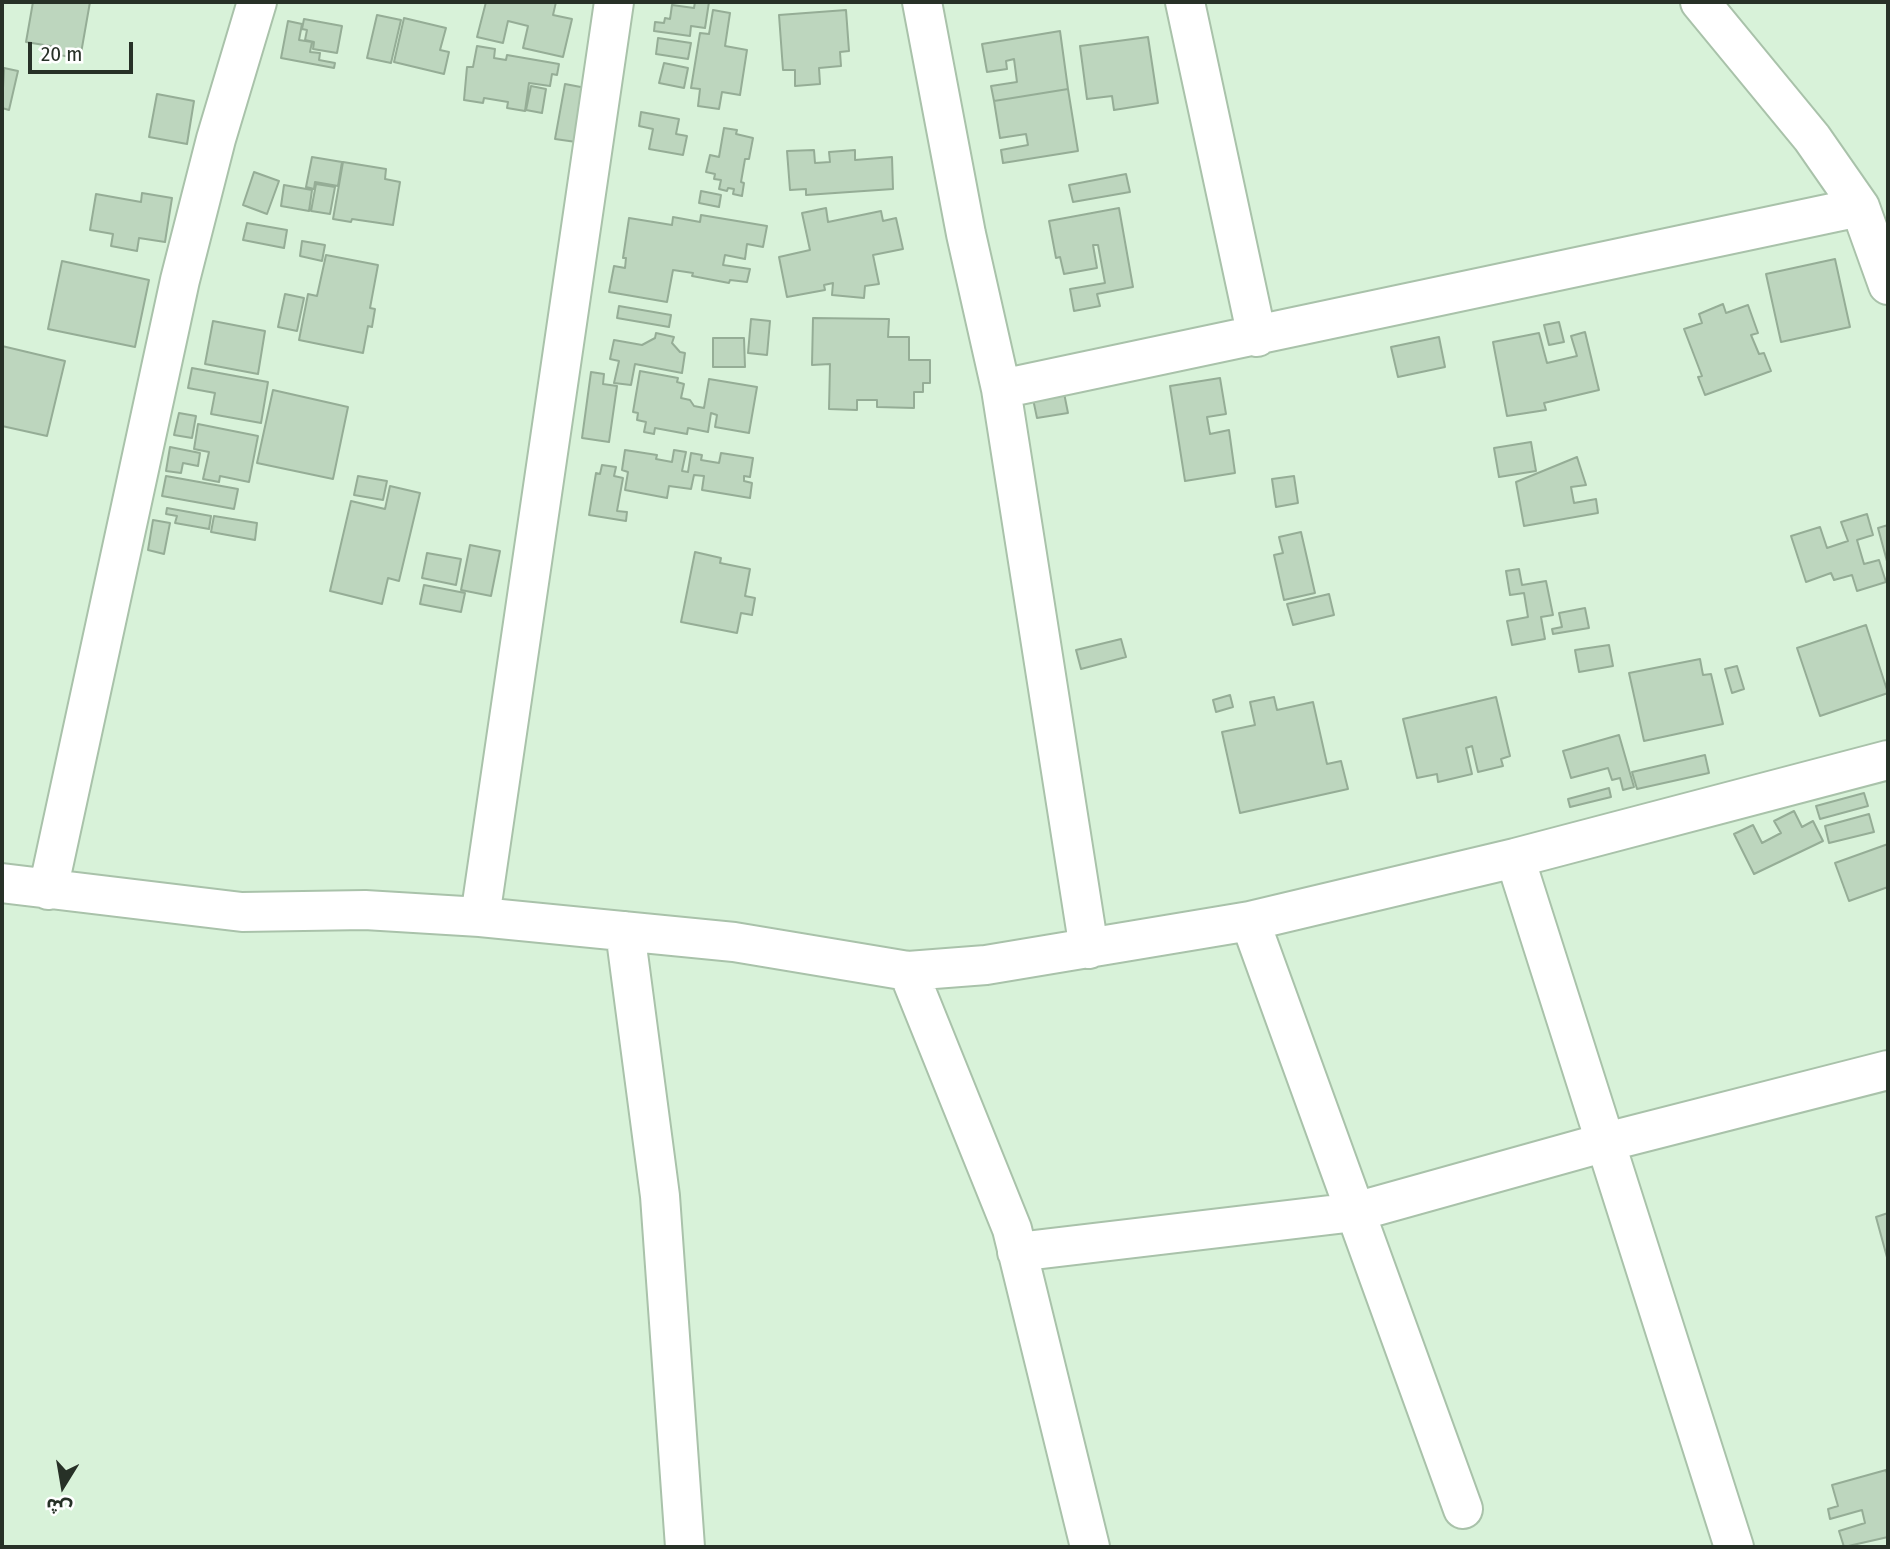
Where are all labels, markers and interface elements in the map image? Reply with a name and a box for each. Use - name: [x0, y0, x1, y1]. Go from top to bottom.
- scale bar: [32, 28, 136, 72]
- text: 20 m: [41, 41, 82, 67]
- north arrow: [28, 1451, 98, 1521]
- text: ش: [44, 1493, 74, 1521]

